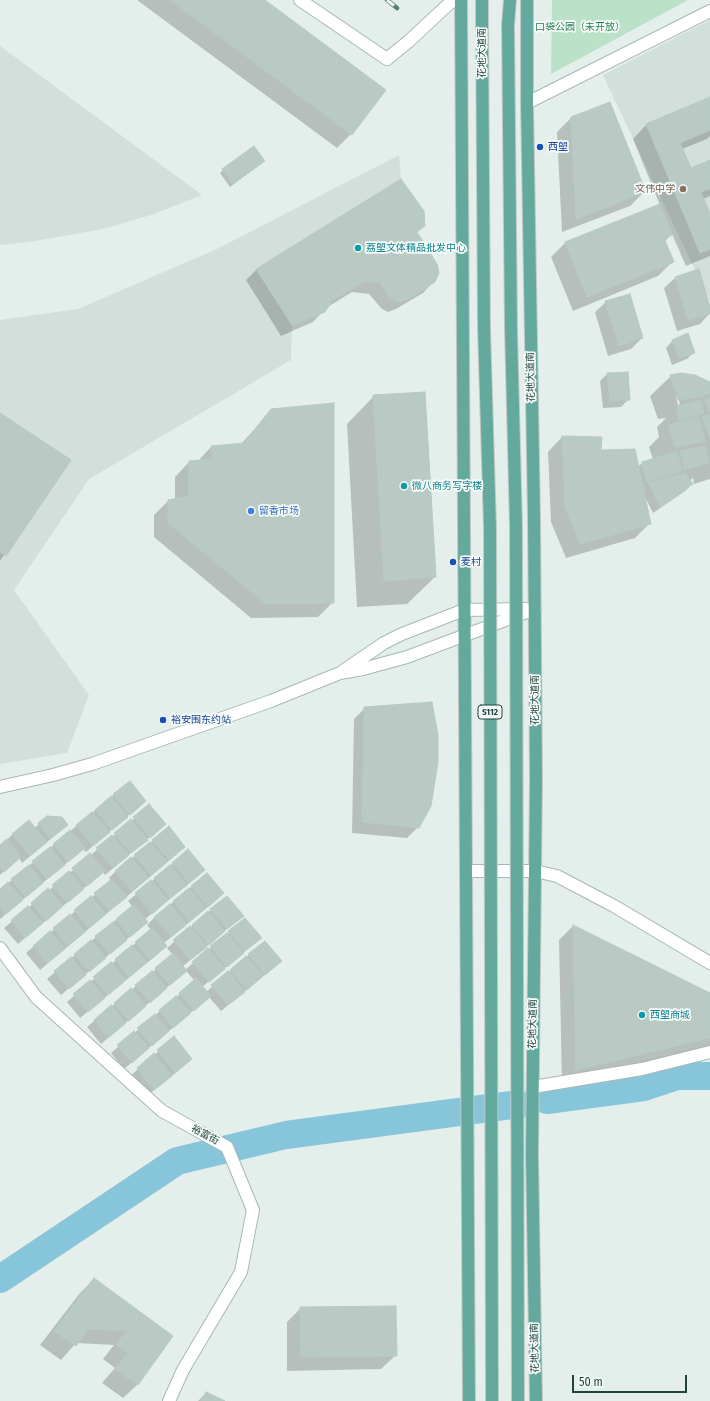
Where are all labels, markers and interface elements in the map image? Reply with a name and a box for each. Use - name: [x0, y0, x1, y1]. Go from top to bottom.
- park label: 口袋公园（未开放）: [535, 21, 625, 33]
- street label: 花地大道南: [476, 28, 488, 78]
- place label: 西塱: [548, 141, 568, 153]
- marker: 西塱: [535, 142, 545, 152]
- place label: 文伟中学: [635, 183, 675, 195]
- marker: 文伟中学: [678, 184, 688, 194]
- place label: 荔塱文体精品批发中心: [366, 242, 466, 254]
- marker: 荔塱文体精品批发中心: [353, 243, 363, 253]
- street label: 花地大道南: [525, 352, 537, 402]
- place label: 微八商务写字楼: [412, 480, 482, 492]
- marker: 微八商务写字楼: [399, 481, 409, 491]
- place label: 留香市场: [259, 505, 299, 517]
- marker: 留香市场: [246, 506, 256, 516]
- place label: 麦村: [461, 556, 481, 568]
- marker: 麦村: [448, 557, 458, 567]
- street label: 花地大道南: [529, 675, 541, 725]
- road number: S112: [478, 705, 502, 719]
- place label: 裕安围东约站: [171, 714, 231, 726]
- marker: 裕安围东约站: [158, 715, 168, 725]
- street label: 花地大道南: [527, 999, 539, 1049]
- place label: 西塱商城: [650, 1009, 690, 1021]
- marker: 西塱商城: [637, 1010, 647, 1020]
- street label: 裕富街: [189, 1122, 221, 1148]
- street label: 花地大道南: [529, 1323, 541, 1373]
- scale bar: [574, 1367, 689, 1393]
- text: 50 m: [579, 1375, 603, 1389]

